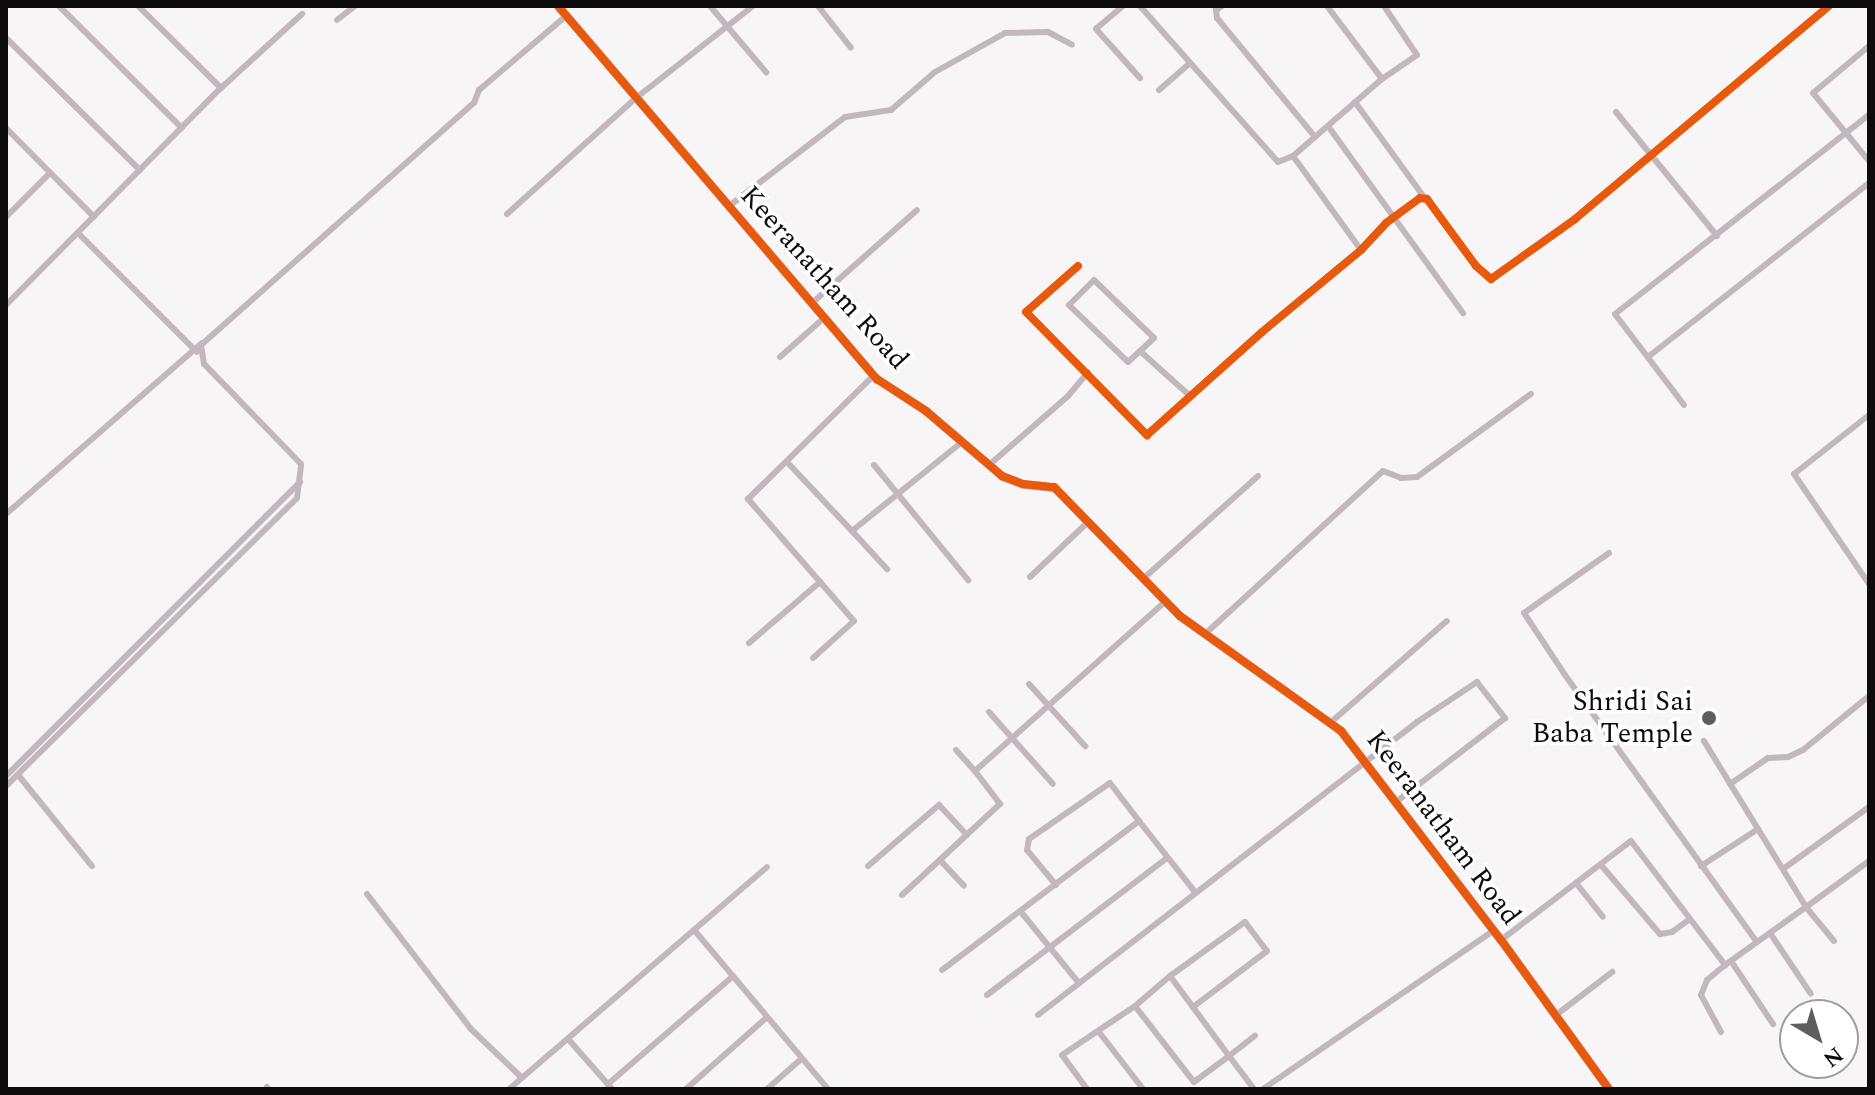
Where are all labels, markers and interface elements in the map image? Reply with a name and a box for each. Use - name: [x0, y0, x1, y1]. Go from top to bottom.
- street label: Keeranatham Road: [733, 179, 915, 377]
- place label: Shridi Sai Baba Temple: [1532, 685, 1693, 751]
- marker: Shridi Sai Baba Temple: [1700, 709, 1718, 727]
- street label: Keeranatham Road: [1359, 724, 1527, 932]
- north arrow: [1779, 999, 1859, 1079]
- text: N: [1816, 1038, 1850, 1075]

